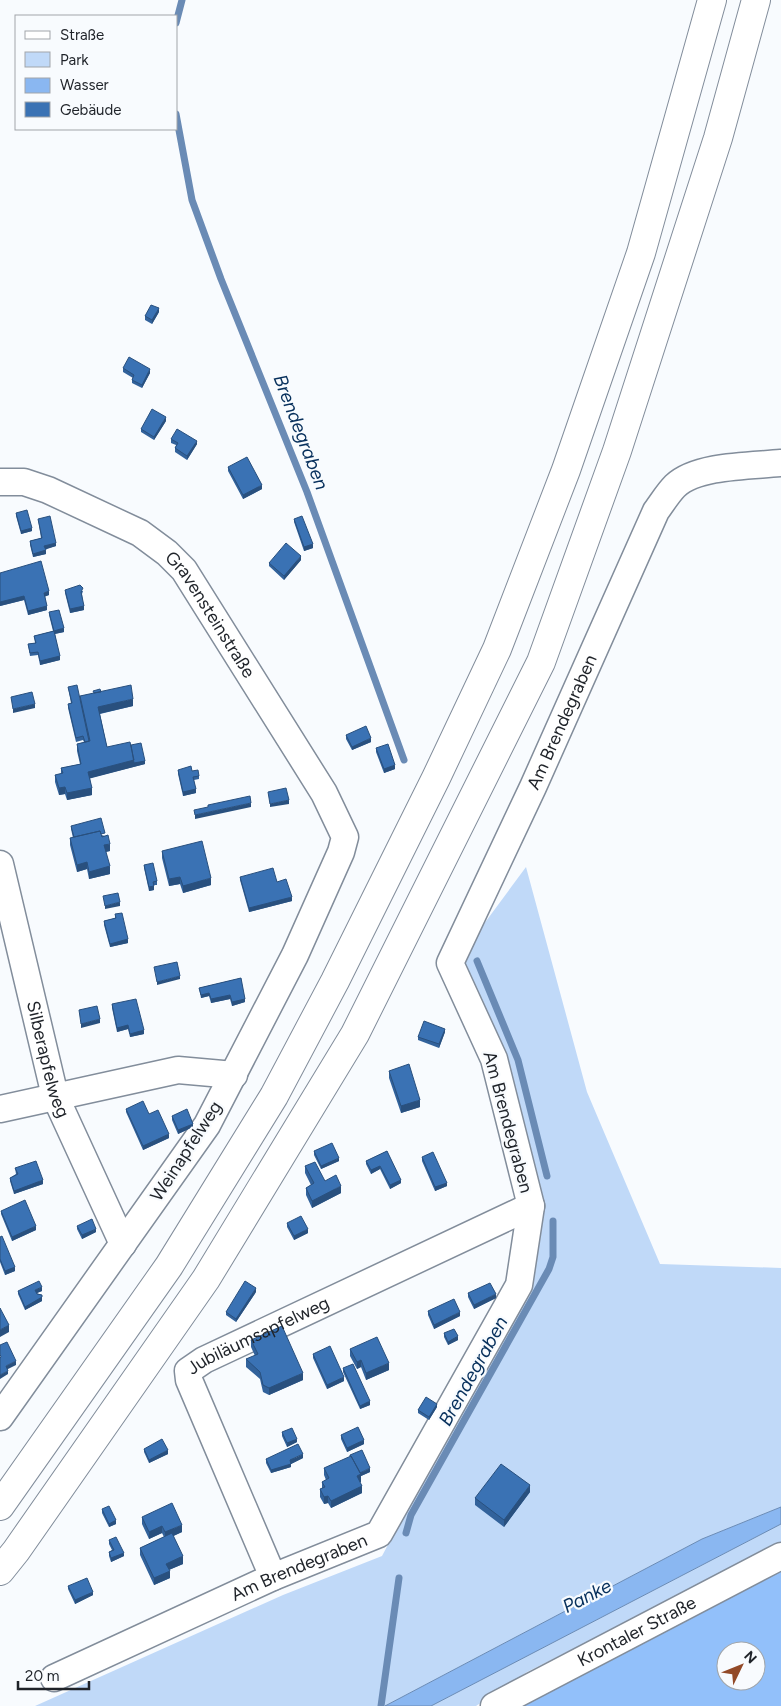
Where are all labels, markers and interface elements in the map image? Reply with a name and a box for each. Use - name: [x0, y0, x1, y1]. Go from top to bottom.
- legend: [15, 15, 178, 130]
- text: Straße: [60, 26, 104, 44]
- text: Park: [60, 51, 89, 69]
- text: Wasser: [60, 76, 109, 94]
- text: Gebäude: [60, 101, 121, 119]
- water label: Brendegraben: [268, 371, 334, 493]
- street label: Gravensteinstraße: [160, 546, 260, 682]
- street label: Am Brendegraben: [522, 651, 602, 793]
- street label: Silberapfelweg: [22, 999, 74, 1121]
- street label: Am Brendegraben: [479, 1049, 537, 1195]
- street label: Weinapfelweg: [145, 1097, 227, 1205]
- street label: Jubiläumsapfelweg: [183, 1292, 333, 1379]
- water label: Brendegraben: [433, 1312, 513, 1430]
- street label: Am Brendegraben: [228, 1529, 370, 1606]
- water label: Panke: [559, 1574, 616, 1618]
- street label: Krontaler Straße: [574, 1591, 700, 1672]
- north arrow: [716, 1641, 766, 1691]
- text: N: [740, 1648, 760, 1667]
- scale bar: [18, 1658, 89, 1690]
- text: 20 m: [25, 1667, 59, 1685]

